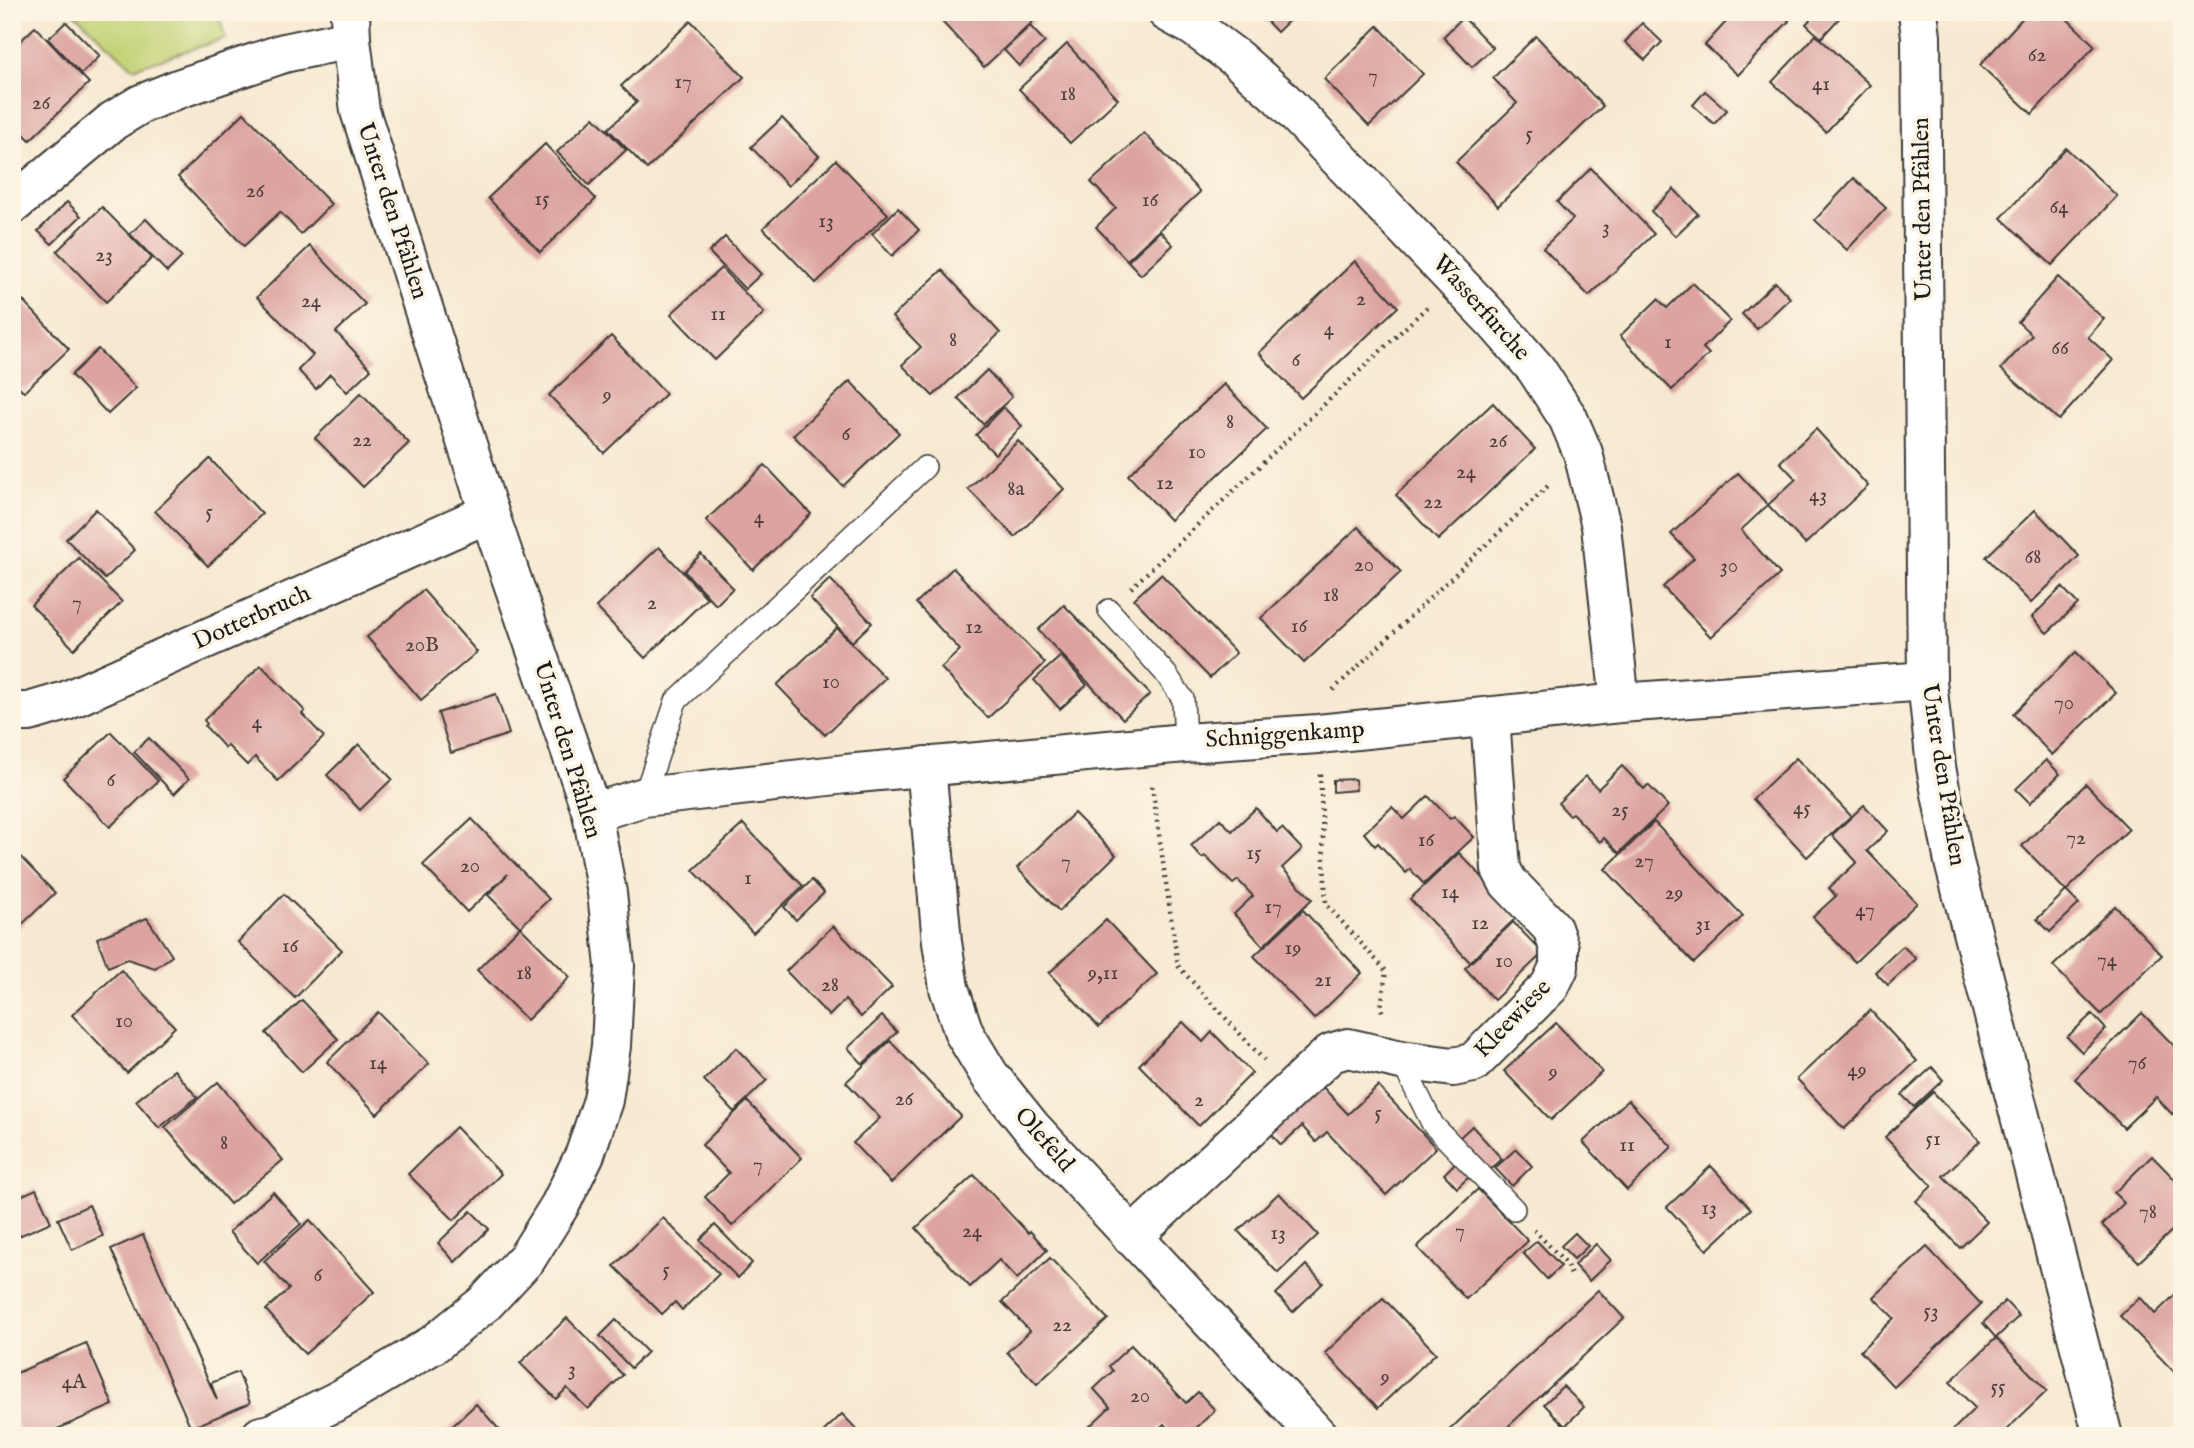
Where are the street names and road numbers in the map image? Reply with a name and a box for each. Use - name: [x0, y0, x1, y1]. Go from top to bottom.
- street label: Unter den Pfählen: [1906, 117, 1940, 301]
- street label: Unter den Pfählen: [349, 119, 435, 303]
- street label: Wasserfurche: [1425, 248, 1537, 368]
- street label: Dotterbruch: [188, 578, 316, 658]
- street label: Unter den Pfählen: [525, 658, 609, 842]
- street label: Unter den Pfählen: [1913, 682, 1973, 868]
- street label: Schniggenkamp: [1205, 714, 1365, 756]
- street label: Kleewiese: [1468, 973, 1558, 1065]
- street label: Olefeld: [1007, 1101, 1081, 1179]

